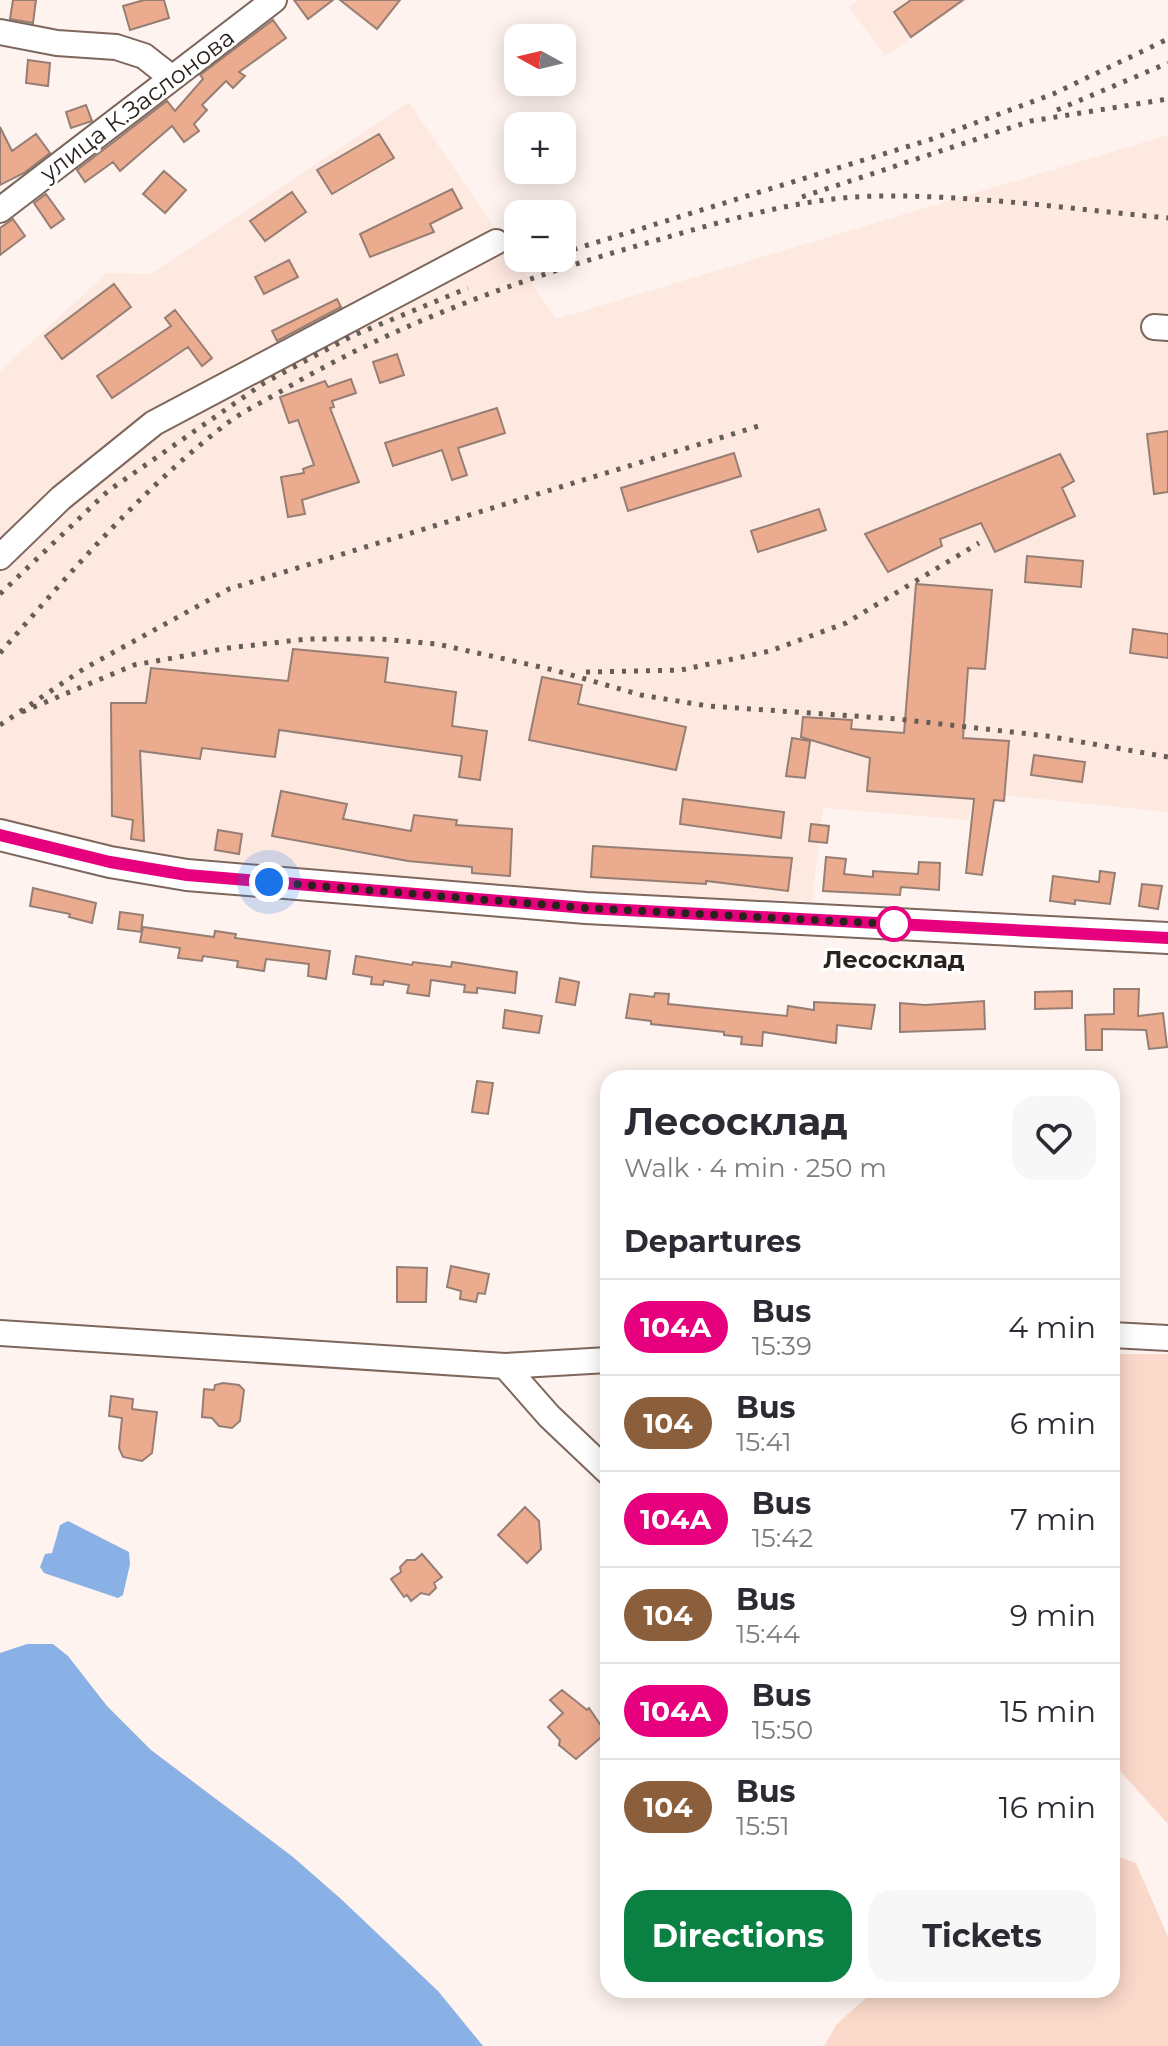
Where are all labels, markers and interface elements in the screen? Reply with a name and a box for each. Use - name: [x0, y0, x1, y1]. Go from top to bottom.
- street label: улица К.Заслонова: [33, 23, 240, 188]
- north arrow: [504, 24, 576, 96]
- map controls: [504, 24, 576, 272]
- button: +: [504, 112, 576, 184]
- button: −: [504, 200, 576, 272]
- your location: [249, 862, 289, 902]
- marker: Лесосклад: [877, 907, 911, 941]
- place label: Лесосклад: [823, 945, 965, 974]
- button: heart: [1012, 1096, 1096, 1180]
- text: Лесосклад: [624, 1098, 848, 1145]
- text: Walk · 4 min · 250 m: [624, 1152, 887, 1184]
- text: Departures: [624, 1223, 801, 1260]
- text: Bus: [752, 1293, 811, 1330]
- text: 4 min: [1008, 1309, 1096, 1346]
- text: 104А: [640, 1310, 712, 1344]
- text: 15:39: [752, 1330, 812, 1362]
- text: Bus: [736, 1389, 796, 1426]
- text: 6 min: [1010, 1405, 1096, 1442]
- text: 104: [643, 1406, 693, 1440]
- text: 15:41: [736, 1426, 792, 1458]
- text: Bus: [752, 1485, 811, 1522]
- text: 7 min: [1010, 1501, 1096, 1538]
- text: 104А: [640, 1502, 712, 1536]
- text: 15:42: [752, 1522, 813, 1554]
- text: Bus: [736, 1581, 796, 1618]
- text: 9 min: [1010, 1597, 1096, 1634]
- text: 104: [643, 1598, 693, 1632]
- text: 15:44: [736, 1618, 800, 1650]
- text: Bus: [752, 1677, 811, 1714]
- text: 15 min: [1000, 1693, 1096, 1730]
- text: 104А: [640, 1694, 712, 1728]
- text: 15:50: [752, 1714, 813, 1746]
- text: Bus: [736, 1773, 796, 1810]
- text: 16 min: [999, 1789, 1096, 1826]
- text: 104: [643, 1790, 693, 1824]
- text: 15:51: [736, 1810, 790, 1842]
- button: Directions: [624, 1890, 852, 1982]
- button: Tickets: [868, 1890, 1096, 1982]

